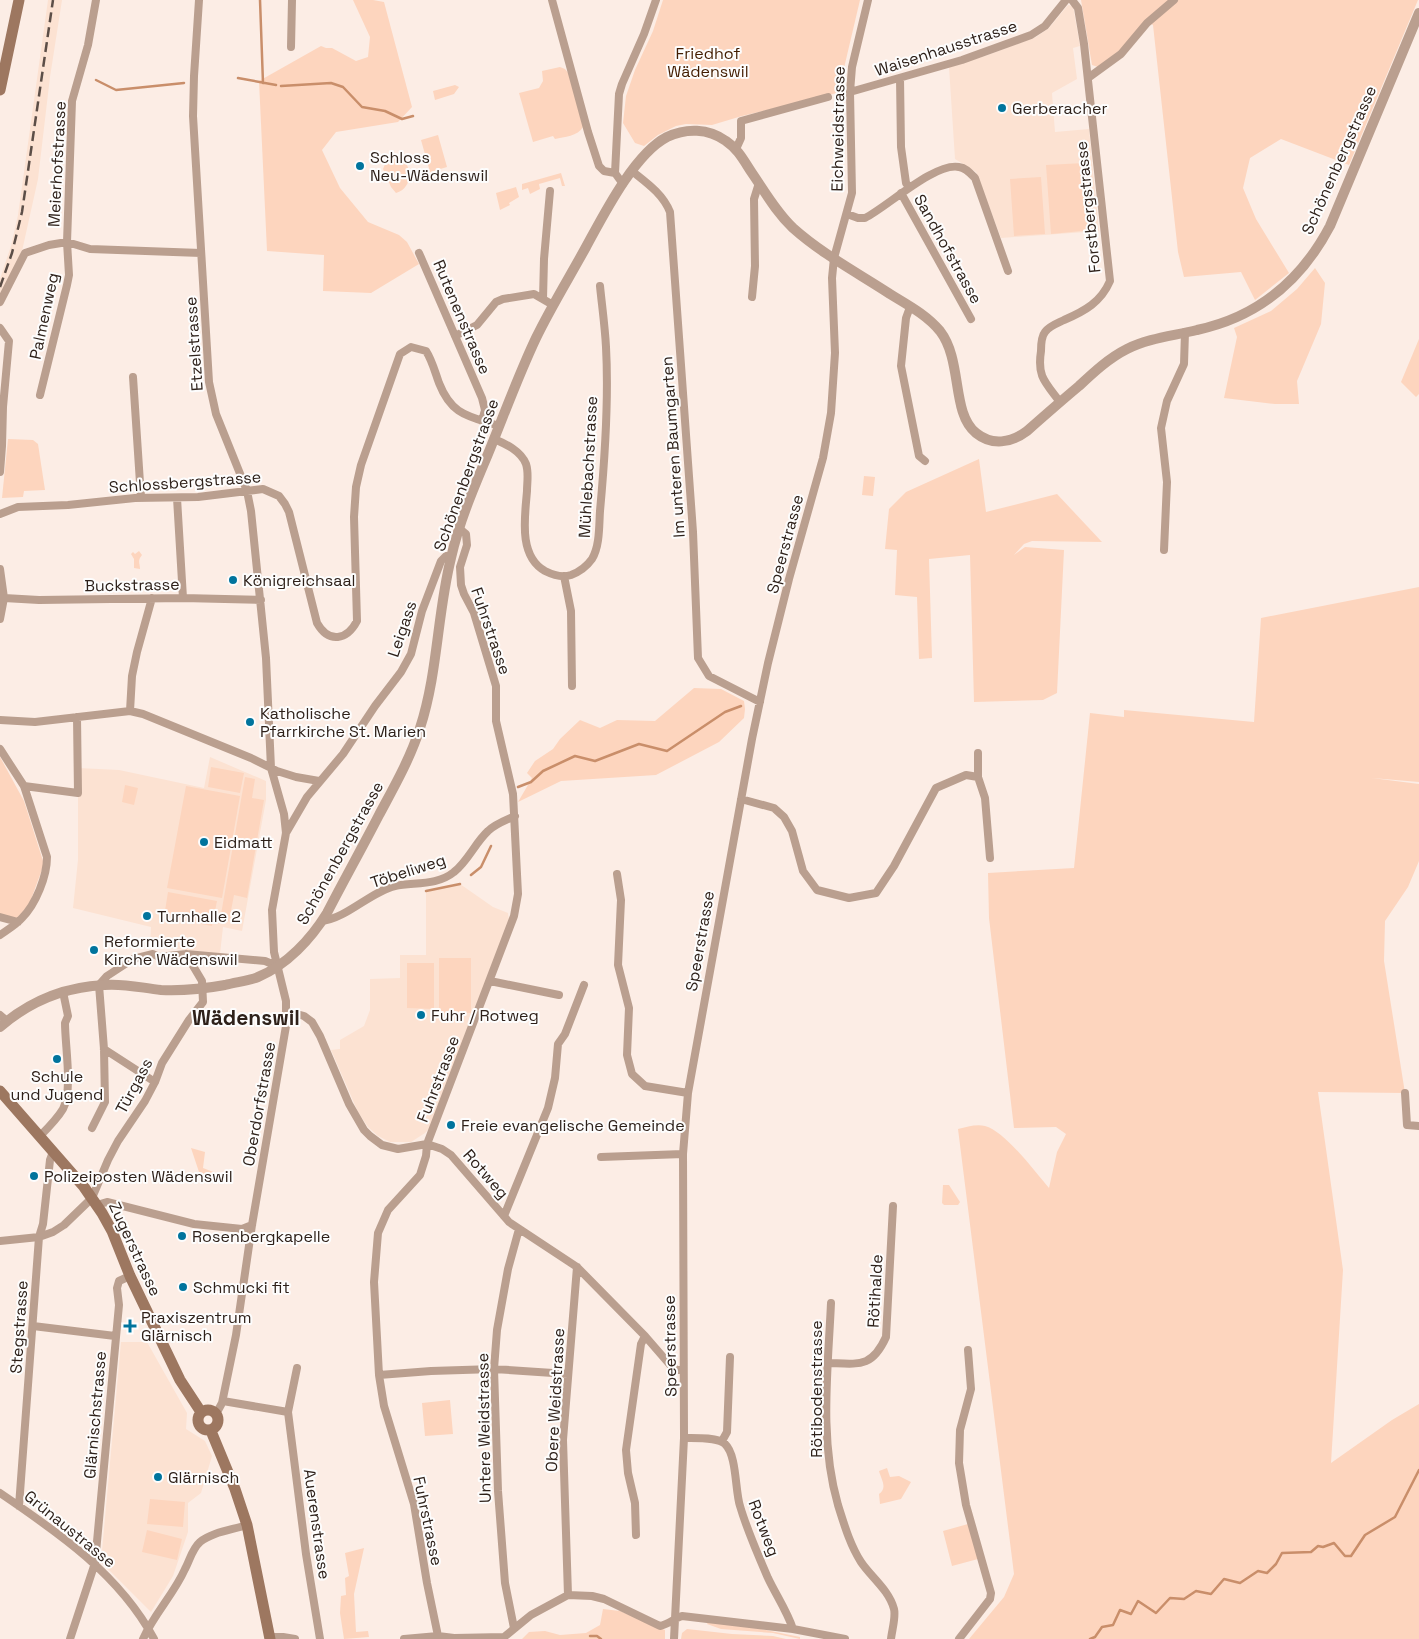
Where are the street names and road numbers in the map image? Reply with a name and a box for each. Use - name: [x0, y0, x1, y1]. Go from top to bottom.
- street label: Waisenhausstrasse: [872, 15, 1020, 81]
- street label: Eichweidstrasse: [826, 66, 850, 192]
- street label: Schönenbergstrasse: [1297, 82, 1381, 238]
- street label: Meierhofstrasse: [43, 101, 71, 227]
- street label: Forstbergstrasse: [1071, 140, 1105, 274]
- street label: Sandhofstrasse: [909, 190, 987, 308]
- street label: Rutenenstrasse: [428, 257, 496, 377]
- street label: Palmenweg: [25, 271, 63, 361]
- street label: Etzelstrasse: [180, 296, 208, 392]
- street label: Im unteren Baumgarten: [656, 356, 690, 538]
- street label: Mühlebachstrasse: [574, 395, 602, 539]
- street label: Schönenbergstrasse: [429, 396, 503, 554]
- street label: Schlossbergstrasse: [108, 466, 262, 498]
- street label: Speerstrasse: [762, 492, 808, 596]
- street label: Buckstrasse: [84, 574, 180, 596]
- street label: Fuhrstrasse: [466, 585, 516, 677]
- street label: Leigass: [383, 598, 421, 660]
- street label: Schönenbergstrasse: [292, 778, 388, 928]
- street label: Töbeliweg: [368, 849, 448, 893]
- street label: Speerstrasse: [681, 889, 719, 993]
- street label: Fuhrstrasse: [412, 1033, 464, 1125]
- street label: Oberdorfstrasse: [238, 1040, 280, 1168]
- street label: Türgass: [111, 1055, 157, 1117]
- street label: Rotweg: [459, 1145, 513, 1203]
- street label: Zugerstrasse: [104, 1199, 166, 1299]
- street label: Rötihalde: [863, 1254, 887, 1328]
- street label: Stegstrasse: [5, 1280, 33, 1374]
- street label: Speerstrasse: [659, 1295, 681, 1397]
- street label: Rötibodenstrasse: [806, 1320, 827, 1458]
- street label: Obere Weidstrasse: [541, 1328, 569, 1472]
- street label: Glärnischstrasse: [79, 1350, 111, 1480]
- street label: Untere Weidstrasse: [472, 1353, 496, 1503]
- street label: Auerenstrasse: [299, 1467, 335, 1581]
- street label: Fuhrstrasse: [408, 1474, 448, 1568]
- street label: Grünaustrasse: [20, 1486, 120, 1572]
- street label: Rotweg: [744, 1496, 784, 1560]

